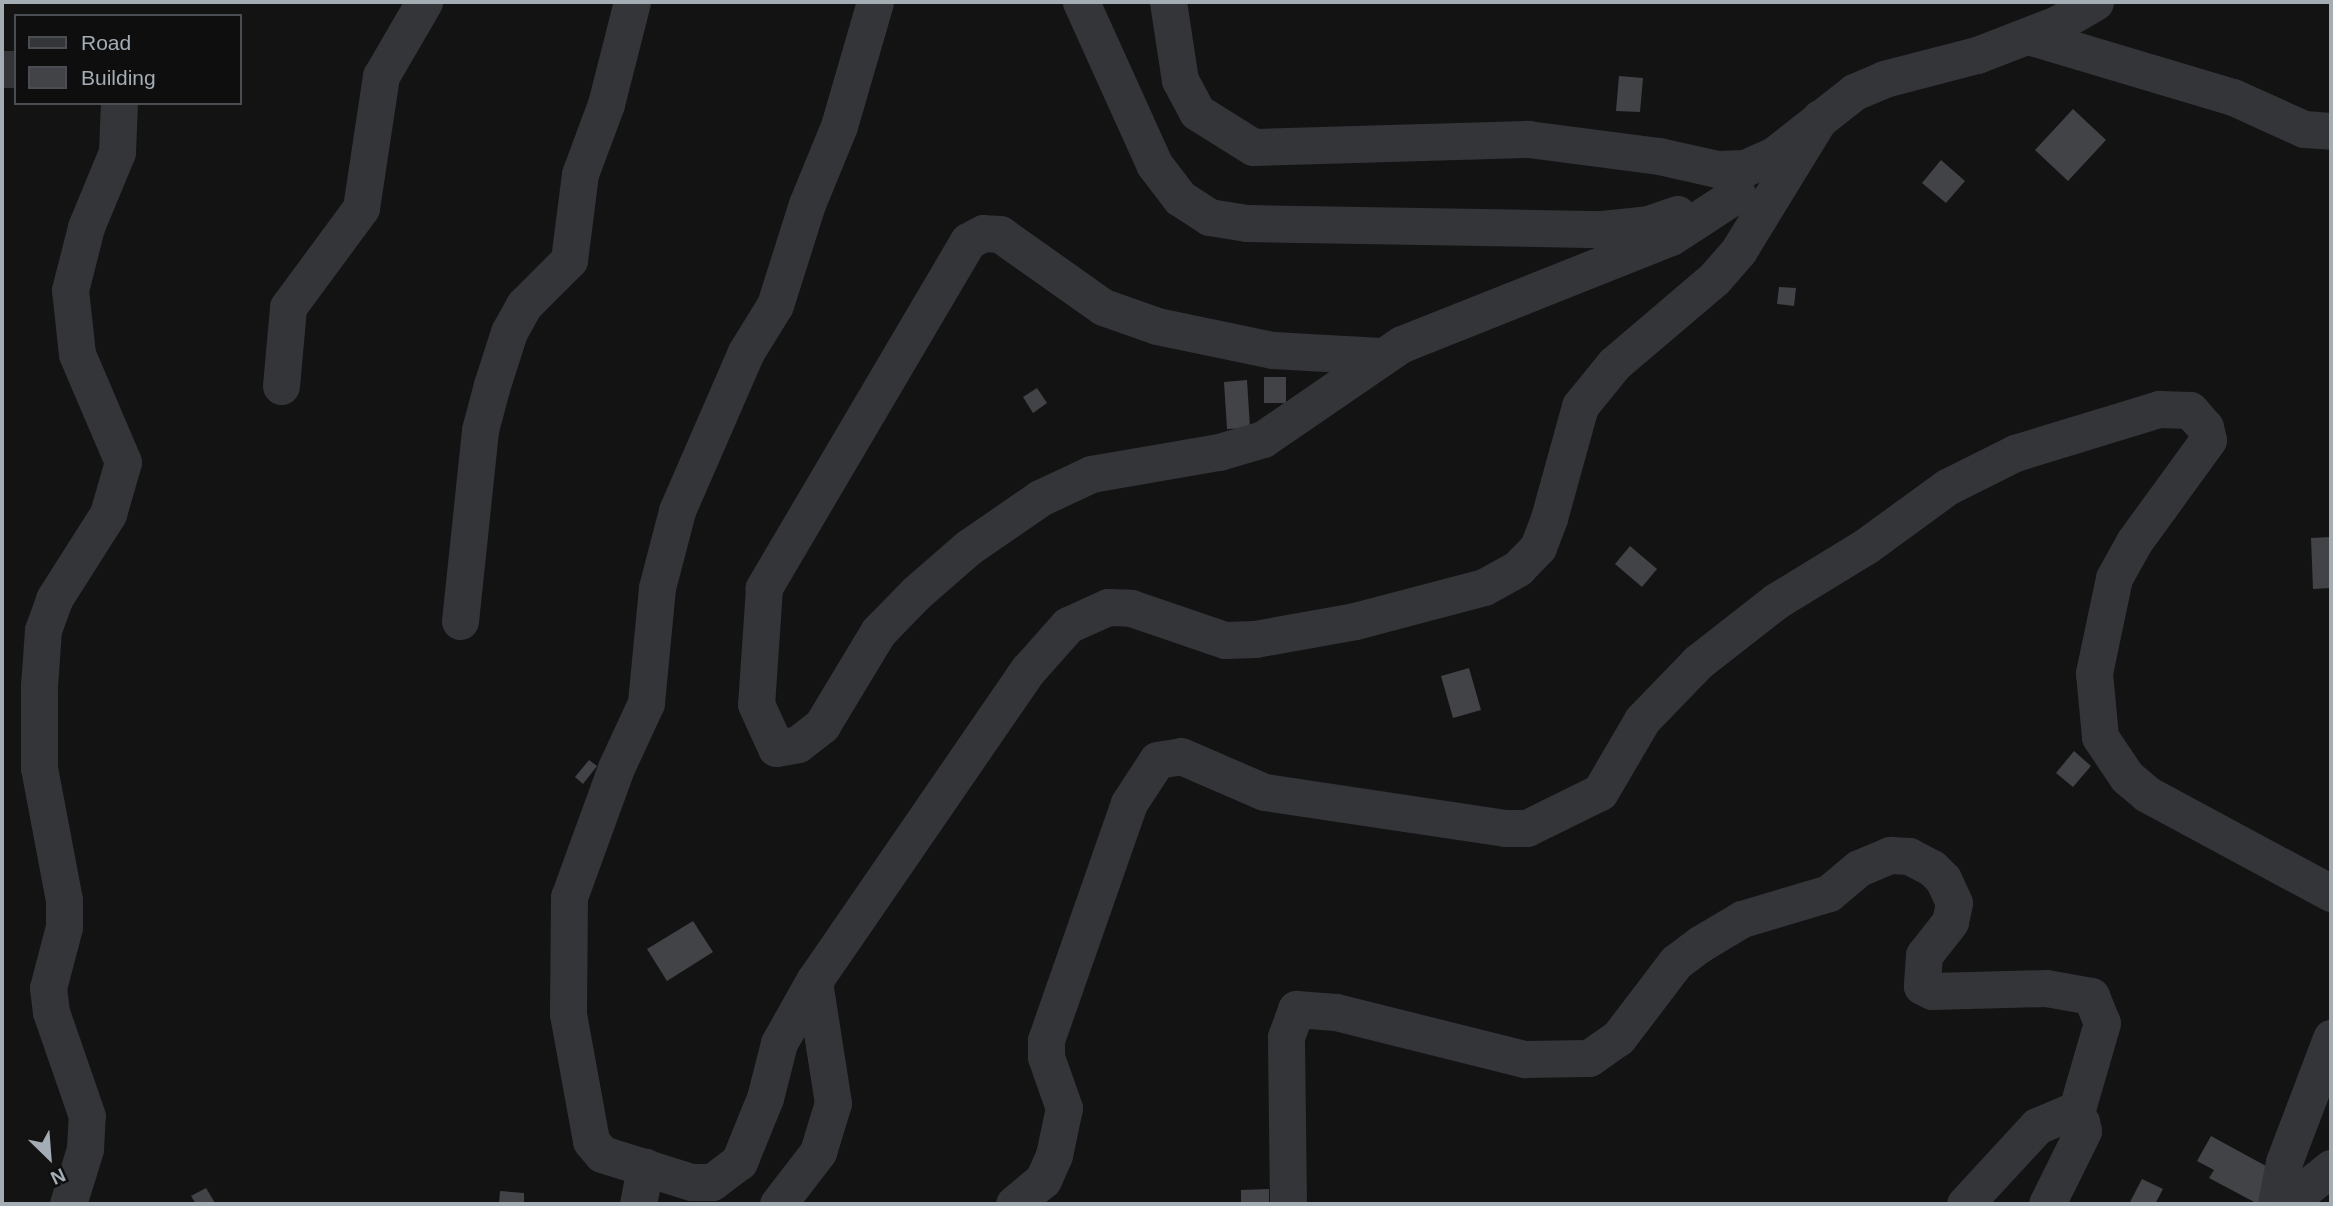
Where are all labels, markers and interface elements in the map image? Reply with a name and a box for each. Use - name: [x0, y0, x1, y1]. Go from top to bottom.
- legend: [14, 14, 242, 105]
- text: Road: [81, 31, 131, 54]
- text: Building: [81, 66, 156, 89]
- north arrow: [14, 1122, 84, 1192]
- text: N: [47, 1164, 69, 1189]

